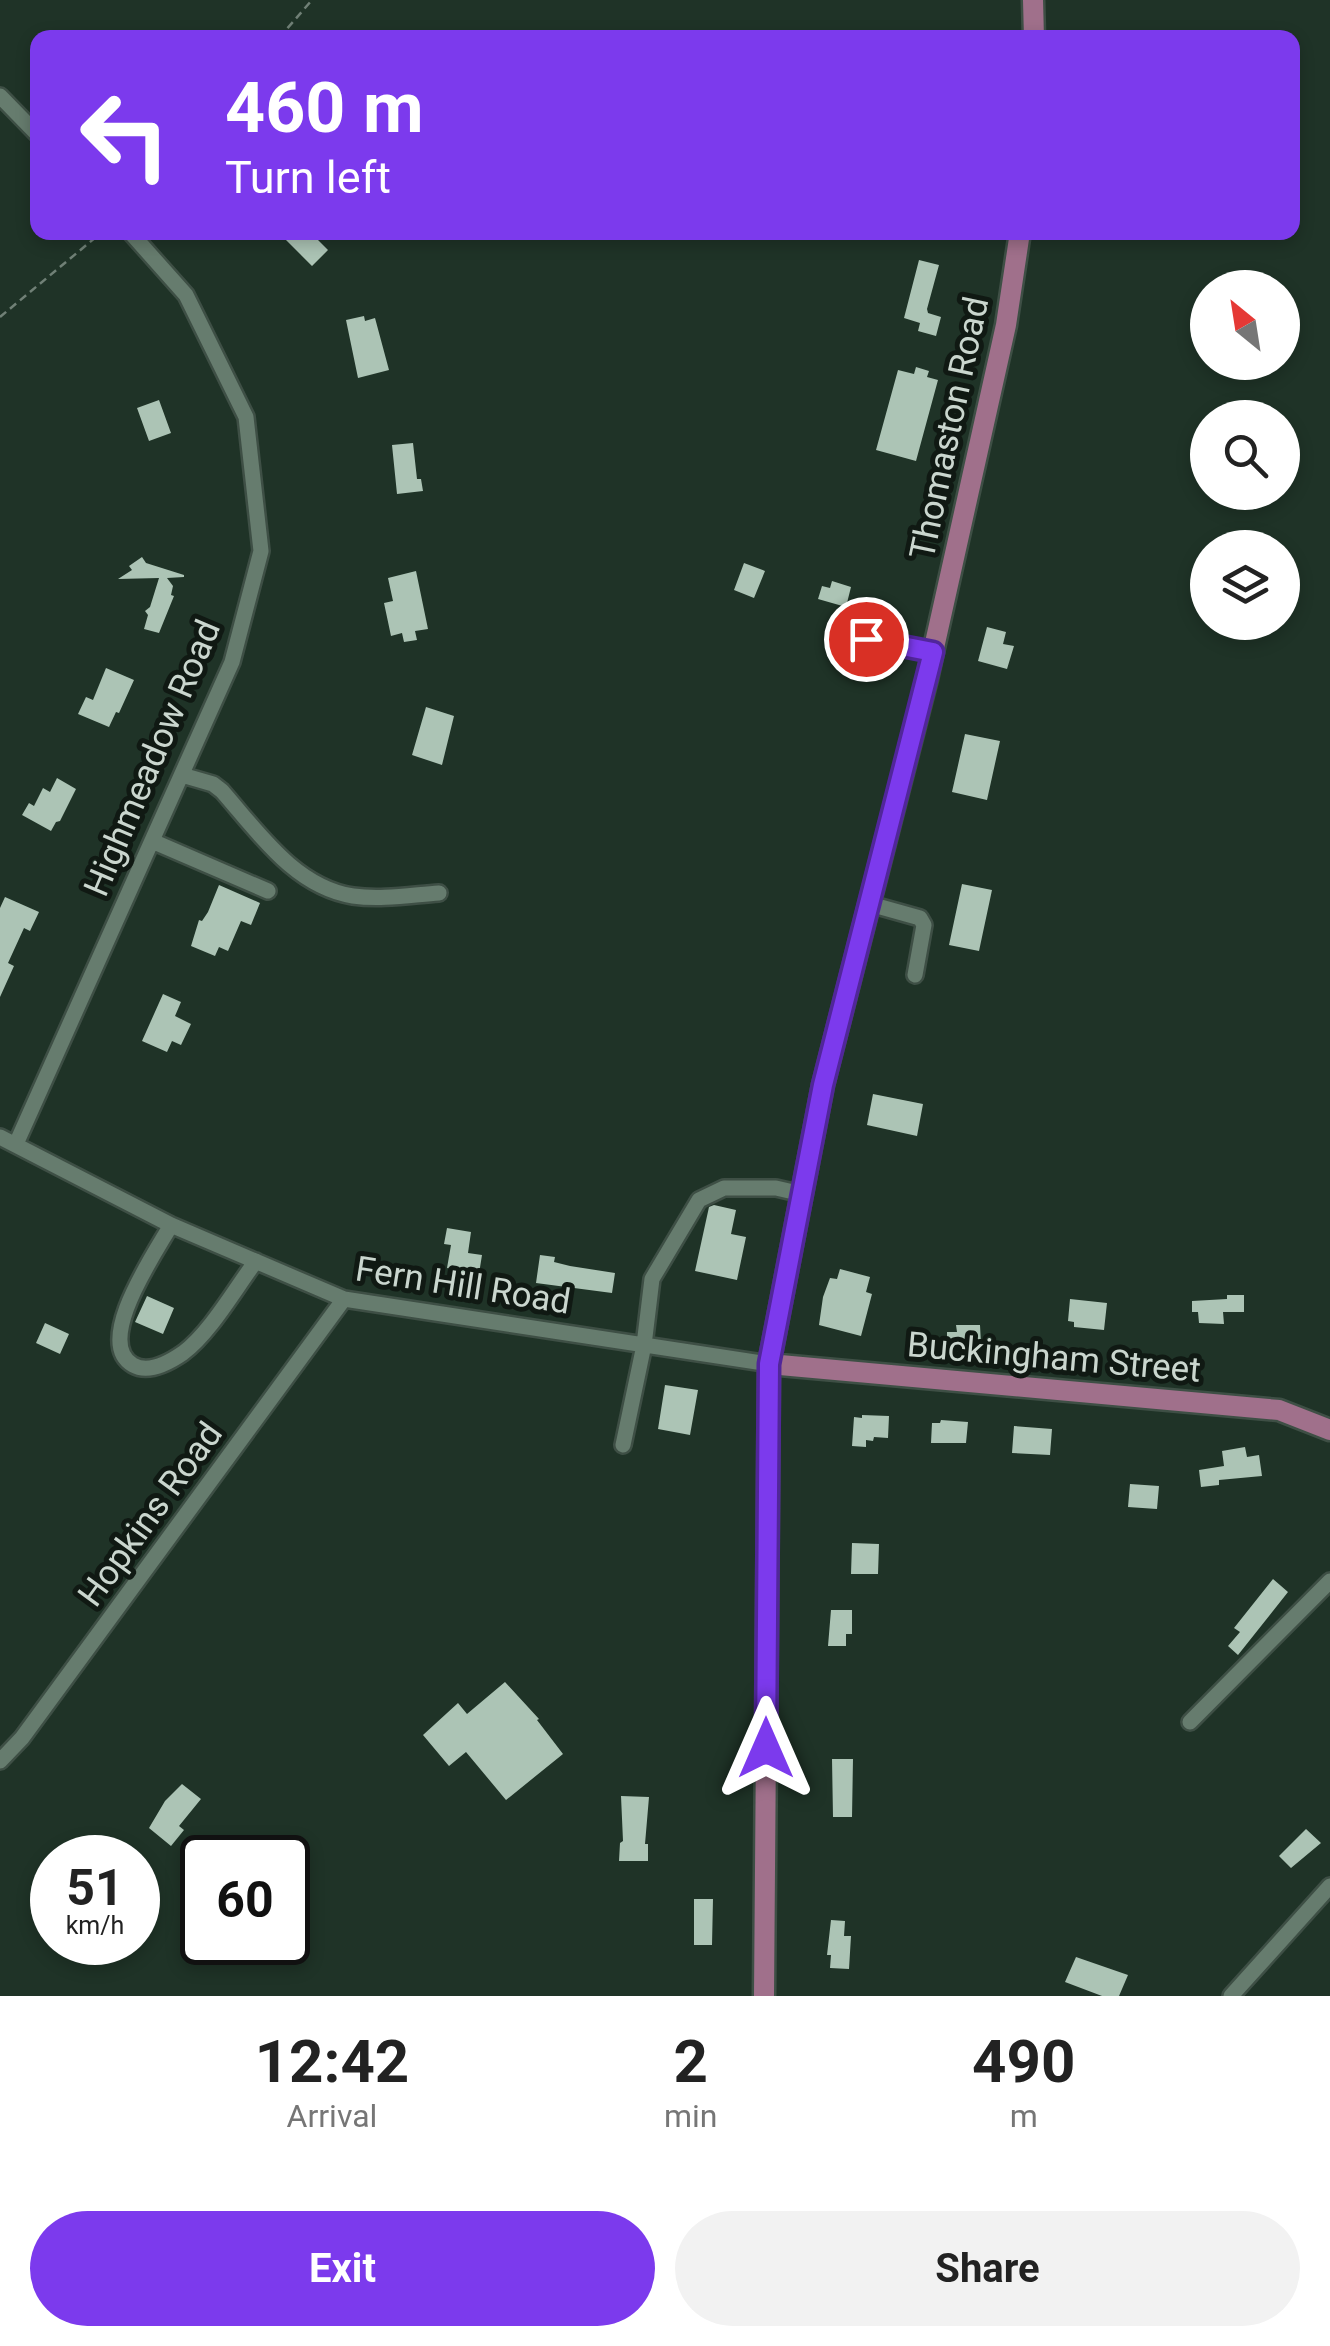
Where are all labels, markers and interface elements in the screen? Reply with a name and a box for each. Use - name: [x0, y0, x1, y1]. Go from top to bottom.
- text: 460 m: [225, 67, 424, 149]
- icon: left: [60, 70, 190, 200]
- text: Turn left: [225, 151, 391, 204]
- north arrow: [1190, 270, 1300, 380]
- map controls: [1190, 270, 1300, 640]
- street label: Thomaston Road: [902, 293, 997, 563]
- button: search: [1190, 400, 1300, 510]
- button: layers: [1190, 530, 1300, 640]
- pin: [824, 597, 909, 682]
- icon: arrive: [839, 612, 894, 667]
- street label: Highmeadow Road: [76, 614, 229, 902]
- street label: Fern Hill Road: [353, 1248, 573, 1323]
- street label: Buckingham Street: [905, 1324, 1203, 1391]
- street label: Hopkins Road: [70, 1414, 231, 1614]
- position arrow: [714, 1696, 818, 1800]
- speed limit sign: 60: [180, 1835, 310, 1965]
- text: 51: [66, 1859, 124, 1917]
- text: km/h: [66, 1911, 124, 1940]
- text: 12:42: [255, 2026, 409, 2097]
- text: 2: [673, 2026, 708, 2097]
- text: 490: [972, 2026, 1075, 2097]
- text: Arrival: [287, 2097, 377, 2135]
- text: min: [664, 2097, 717, 2135]
- text: m: [1010, 2097, 1038, 2135]
- button: Exit: [30, 2211, 655, 2326]
- button: Share: [675, 2211, 1300, 2326]

